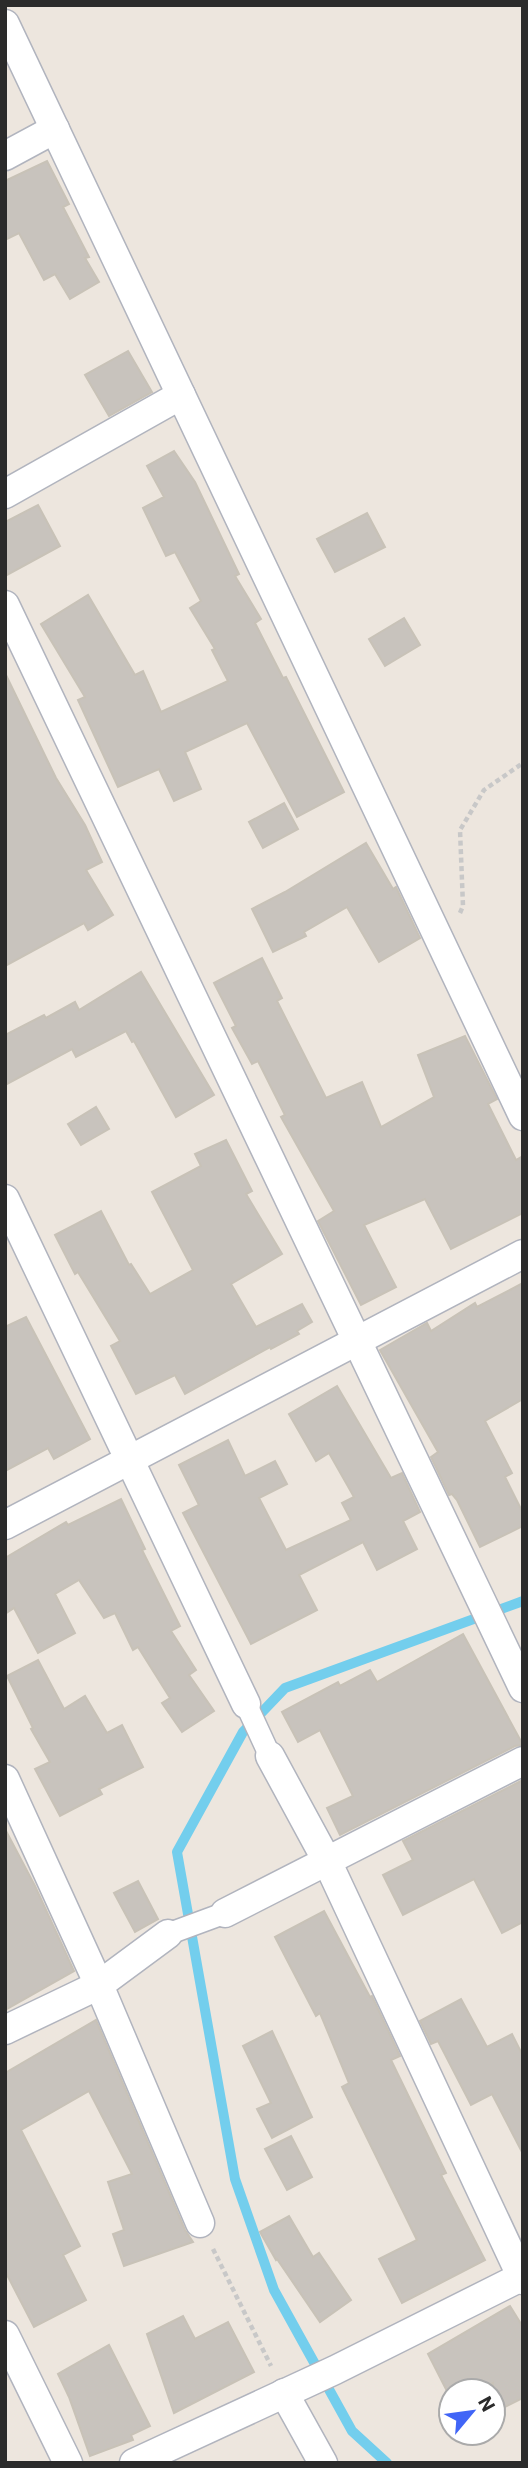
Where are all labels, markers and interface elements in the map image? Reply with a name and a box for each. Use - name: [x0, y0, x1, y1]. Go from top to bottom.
- north arrow: [437, 2377, 507, 2447]
- text: N: [473, 2393, 500, 2415]

